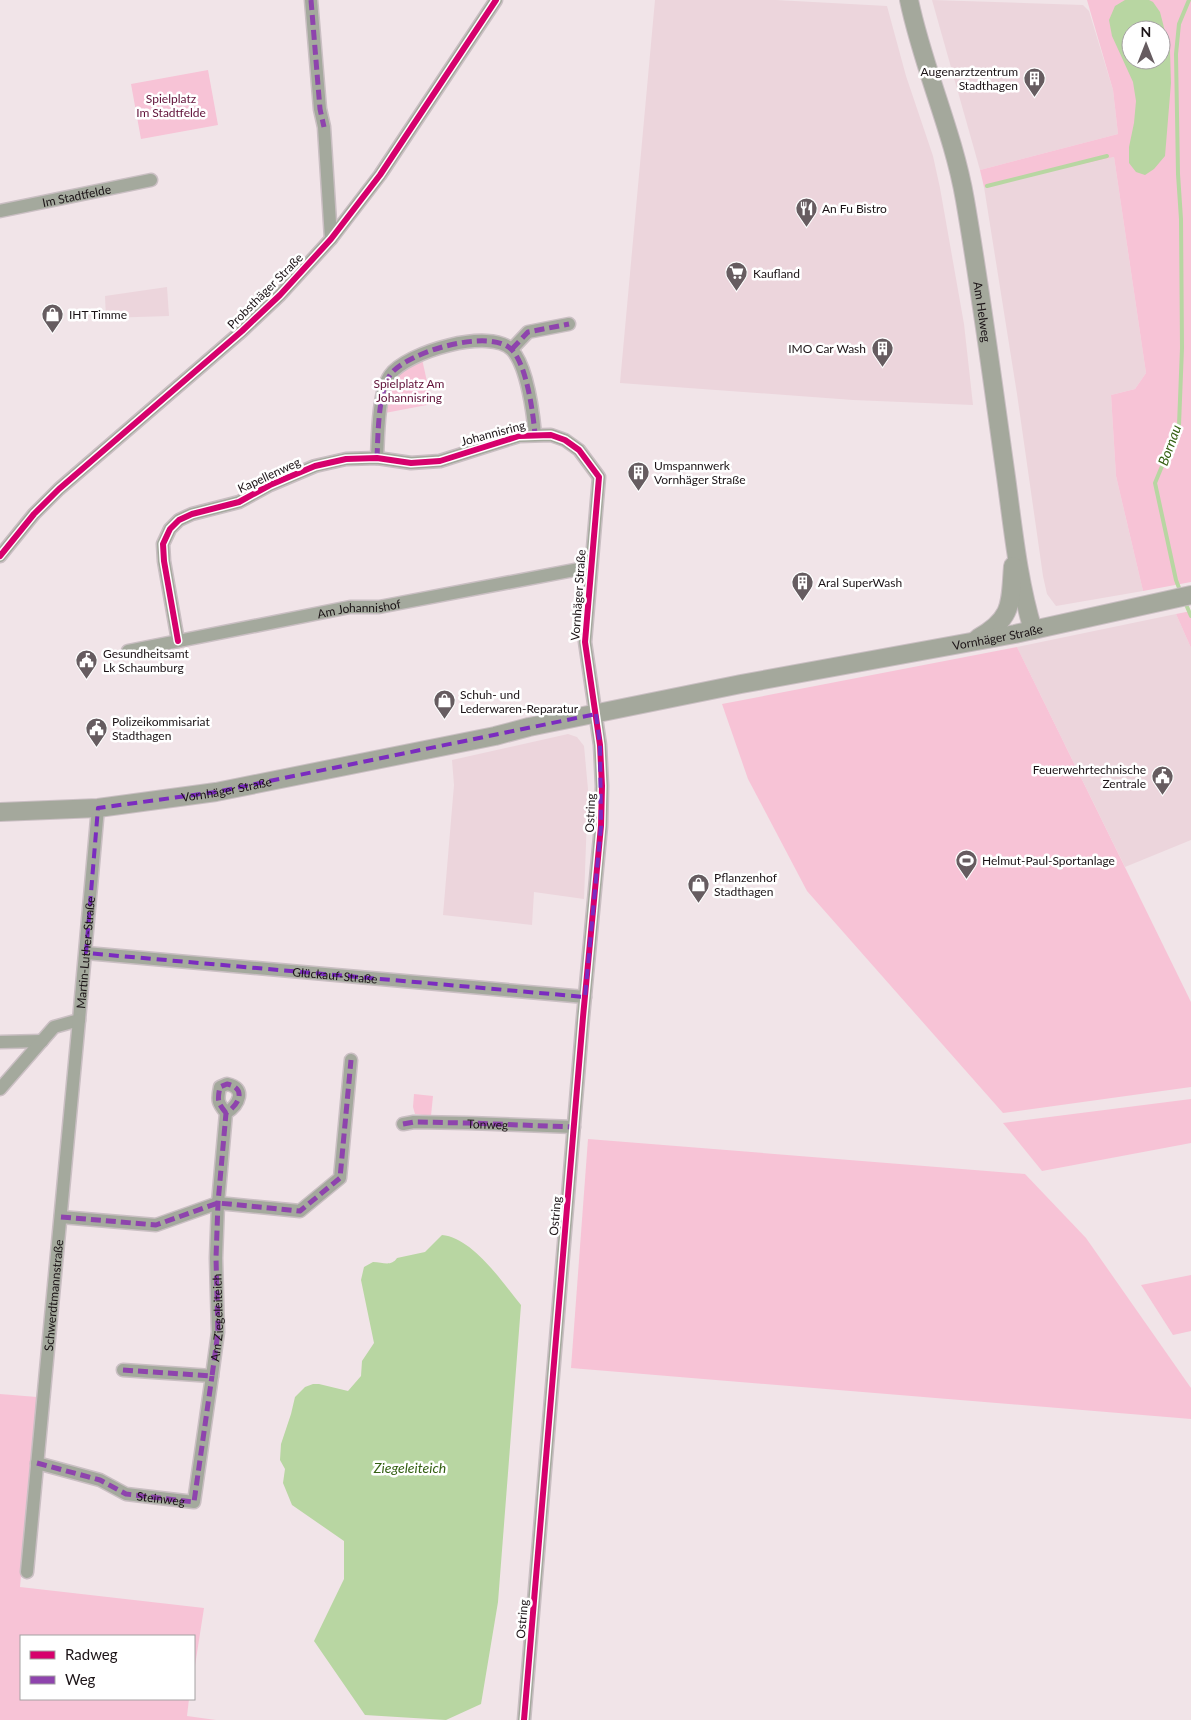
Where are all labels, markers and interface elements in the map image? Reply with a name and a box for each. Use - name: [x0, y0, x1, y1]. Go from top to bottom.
- north arrow: [1121, 20, 1171, 70]
- text: N: [1141, 23, 1151, 40]
- place label: Augenarztzentrum Stadthagen: [921, 64, 1018, 93]
- building icon: Augenarztzentrum Stadthagen: [1022, 66, 1046, 97]
- park label: Spielplatz Im Stadtfelde: [136, 91, 206, 120]
- street label: Im Stadtfelde: [41, 181, 112, 210]
- restaurant icon: An Fu Bistro: [794, 196, 818, 227]
- place label: An Fu Bistro: [822, 201, 887, 216]
- street label: Probsthäger Straße: [224, 250, 306, 332]
- supermarket icon: Kaufland: [725, 261, 749, 292]
- place label: Kaufland: [753, 266, 800, 281]
- street label: Am Helweg: [971, 280, 995, 343]
- shop icon: IHT Timme: [41, 302, 65, 333]
- place label: IHT Timme: [69, 307, 127, 322]
- building icon: IMO Car Wash: [870, 336, 894, 367]
- place label: IMO Car Wash: [788, 341, 866, 356]
- park label: Spielplatz Am Johannisring: [374, 376, 445, 405]
- street label: Johannisring: [459, 417, 527, 449]
- water label: Bornau: [1154, 422, 1184, 468]
- street label: Kapellenweg: [235, 454, 303, 496]
- place label: Umspannwerk Vornhäger Straße: [654, 458, 746, 487]
- building icon: Umspannwerk Vornhäger Straße: [626, 460, 650, 491]
- street label: Vornhäger Straße: [567, 549, 589, 641]
- building icon: Aral SuperWash: [790, 570, 814, 601]
- place label: Aral SuperWash: [818, 575, 902, 590]
- street label: Am Johannishof: [316, 595, 403, 621]
- street label: Vornhäger Straße: [951, 621, 1044, 653]
- place label: Gesundheitsamt Lk Schaumburg: [103, 646, 189, 675]
- public building icon: Gesundheitsamt Lk Schaumburg: [75, 648, 99, 679]
- place label: Schuh- und Lederwaren-Reparatur: [460, 687, 579, 716]
- shop icon: Schuh- und Lederwaren-Reparatur: [432, 689, 456, 720]
- place label: Polizeikommisariat Stadthagen: [112, 714, 210, 743]
- public building icon: Polizeikommisariat Stadthagen: [84, 716, 108, 747]
- place label: Feuerwehrtechnische Zentrale: [1033, 762, 1146, 791]
- public building icon: Feuerwehrtechnische Zentrale: [1150, 764, 1174, 795]
- street label: Vornhäger Straße: [180, 773, 273, 804]
- street label: Ostring: [582, 793, 598, 833]
- sports icon: Helmut-Paul-Sportanlage: [954, 848, 978, 879]
- place label: Helmut-Paul-Sportanlage: [982, 853, 1115, 868]
- place label: Pflanzenhof Stadthagen: [714, 870, 778, 899]
- shop icon: Pflanzenhof Stadthagen: [686, 872, 710, 903]
- street label: Martin-Luther-Straße: [73, 896, 98, 1009]
- street label: Glückauf-Straße: [292, 964, 378, 986]
- street label: Tonweg: [467, 1115, 509, 1132]
- street label: Ostring: [546, 1196, 564, 1236]
- street label: Schwerdtmannstraße: [40, 1239, 66, 1352]
- street label: Am Ziegeleiteich: [207, 1273, 226, 1362]
- water label: Ziegeleiteich: [373, 1459, 446, 1476]
- street label: Steinweg: [136, 1488, 186, 1508]
- street label: Ostring: [513, 1599, 531, 1639]
- legend: [20, 1635, 195, 1700]
- text: Radweg: [65, 1645, 118, 1663]
- text: Weg: [65, 1670, 96, 1688]

